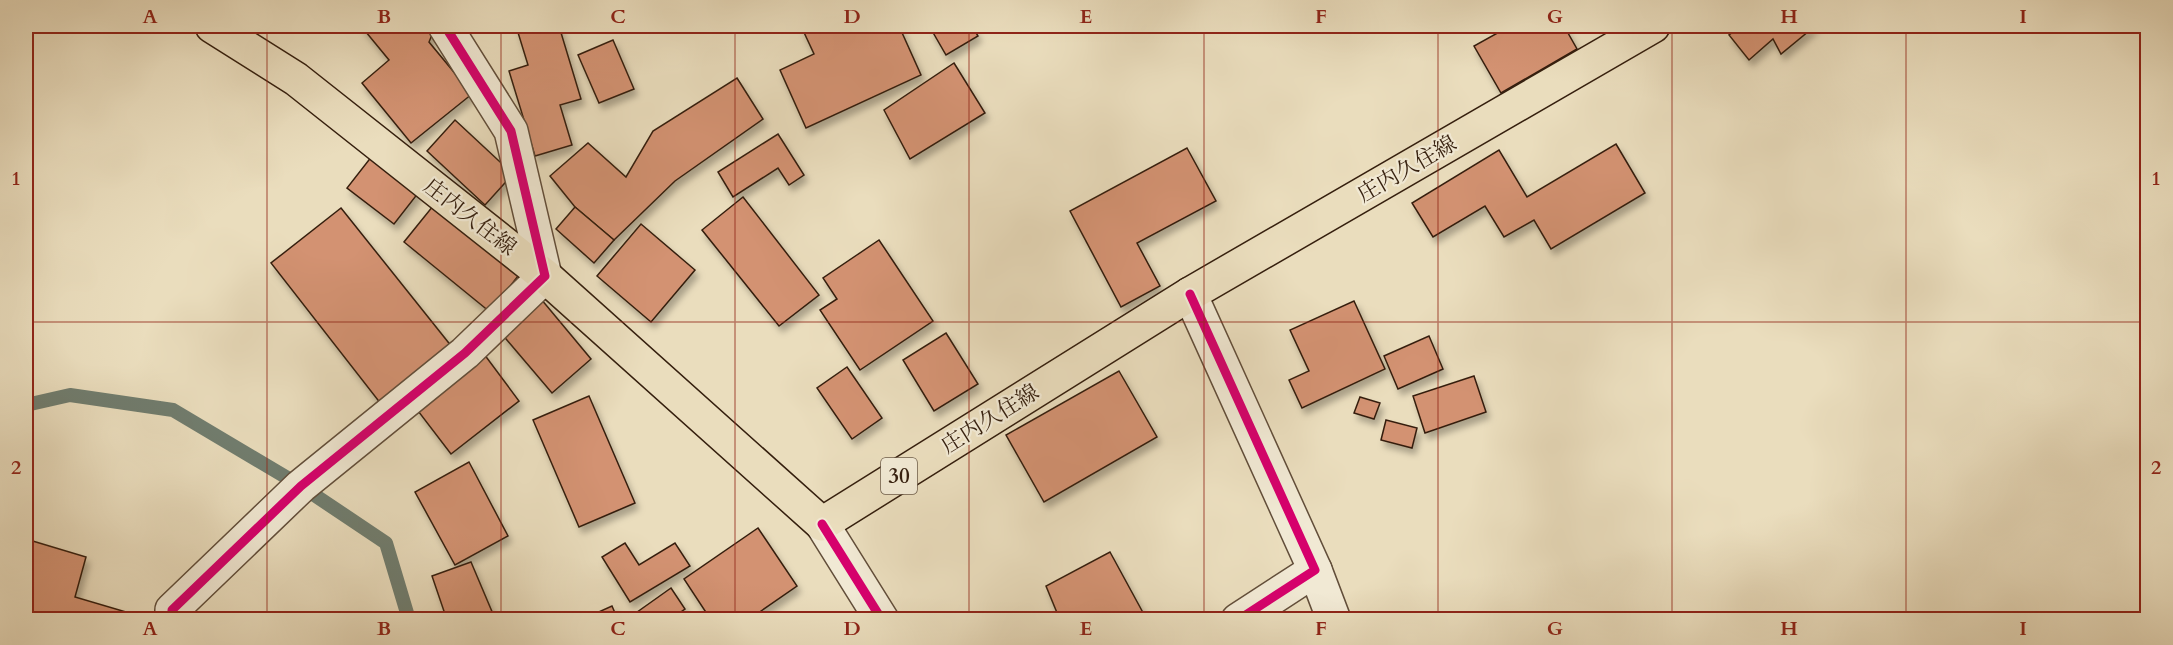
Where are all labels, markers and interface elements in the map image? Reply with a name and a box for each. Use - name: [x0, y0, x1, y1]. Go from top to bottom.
- text: A: [142, 3, 158, 30]
- text: B: [377, 3, 391, 30]
- text: C: [610, 3, 626, 30]
- text: D: [843, 3, 861, 30]
- text: E: [1080, 3, 1092, 30]
- text: F: [1315, 3, 1327, 30]
- text: G: [1547, 3, 1563, 30]
- text: H: [1780, 3, 1798, 30]
- text: I: [2019, 3, 2027, 30]
- street label: 庄内久住線: [1352, 129, 1462, 209]
- text: 1: [11, 165, 21, 192]
- text: 1: [2151, 165, 2161, 192]
- street label: 庄内久住線: [417, 171, 523, 263]
- street label: 庄内久住線: [935, 377, 1045, 461]
- text: 2: [11, 454, 21, 481]
- text: 2: [2151, 454, 2161, 481]
- road number: 30: [881, 458, 917, 494]
- text: A: [142, 615, 158, 642]
- text: B: [377, 615, 391, 642]
- text: C: [610, 615, 626, 642]
- text: D: [843, 615, 861, 642]
- text: E: [1080, 615, 1092, 642]
- text: F: [1315, 615, 1327, 642]
- text: G: [1547, 615, 1563, 642]
- text: H: [1780, 615, 1798, 642]
- text: I: [2019, 615, 2027, 642]

